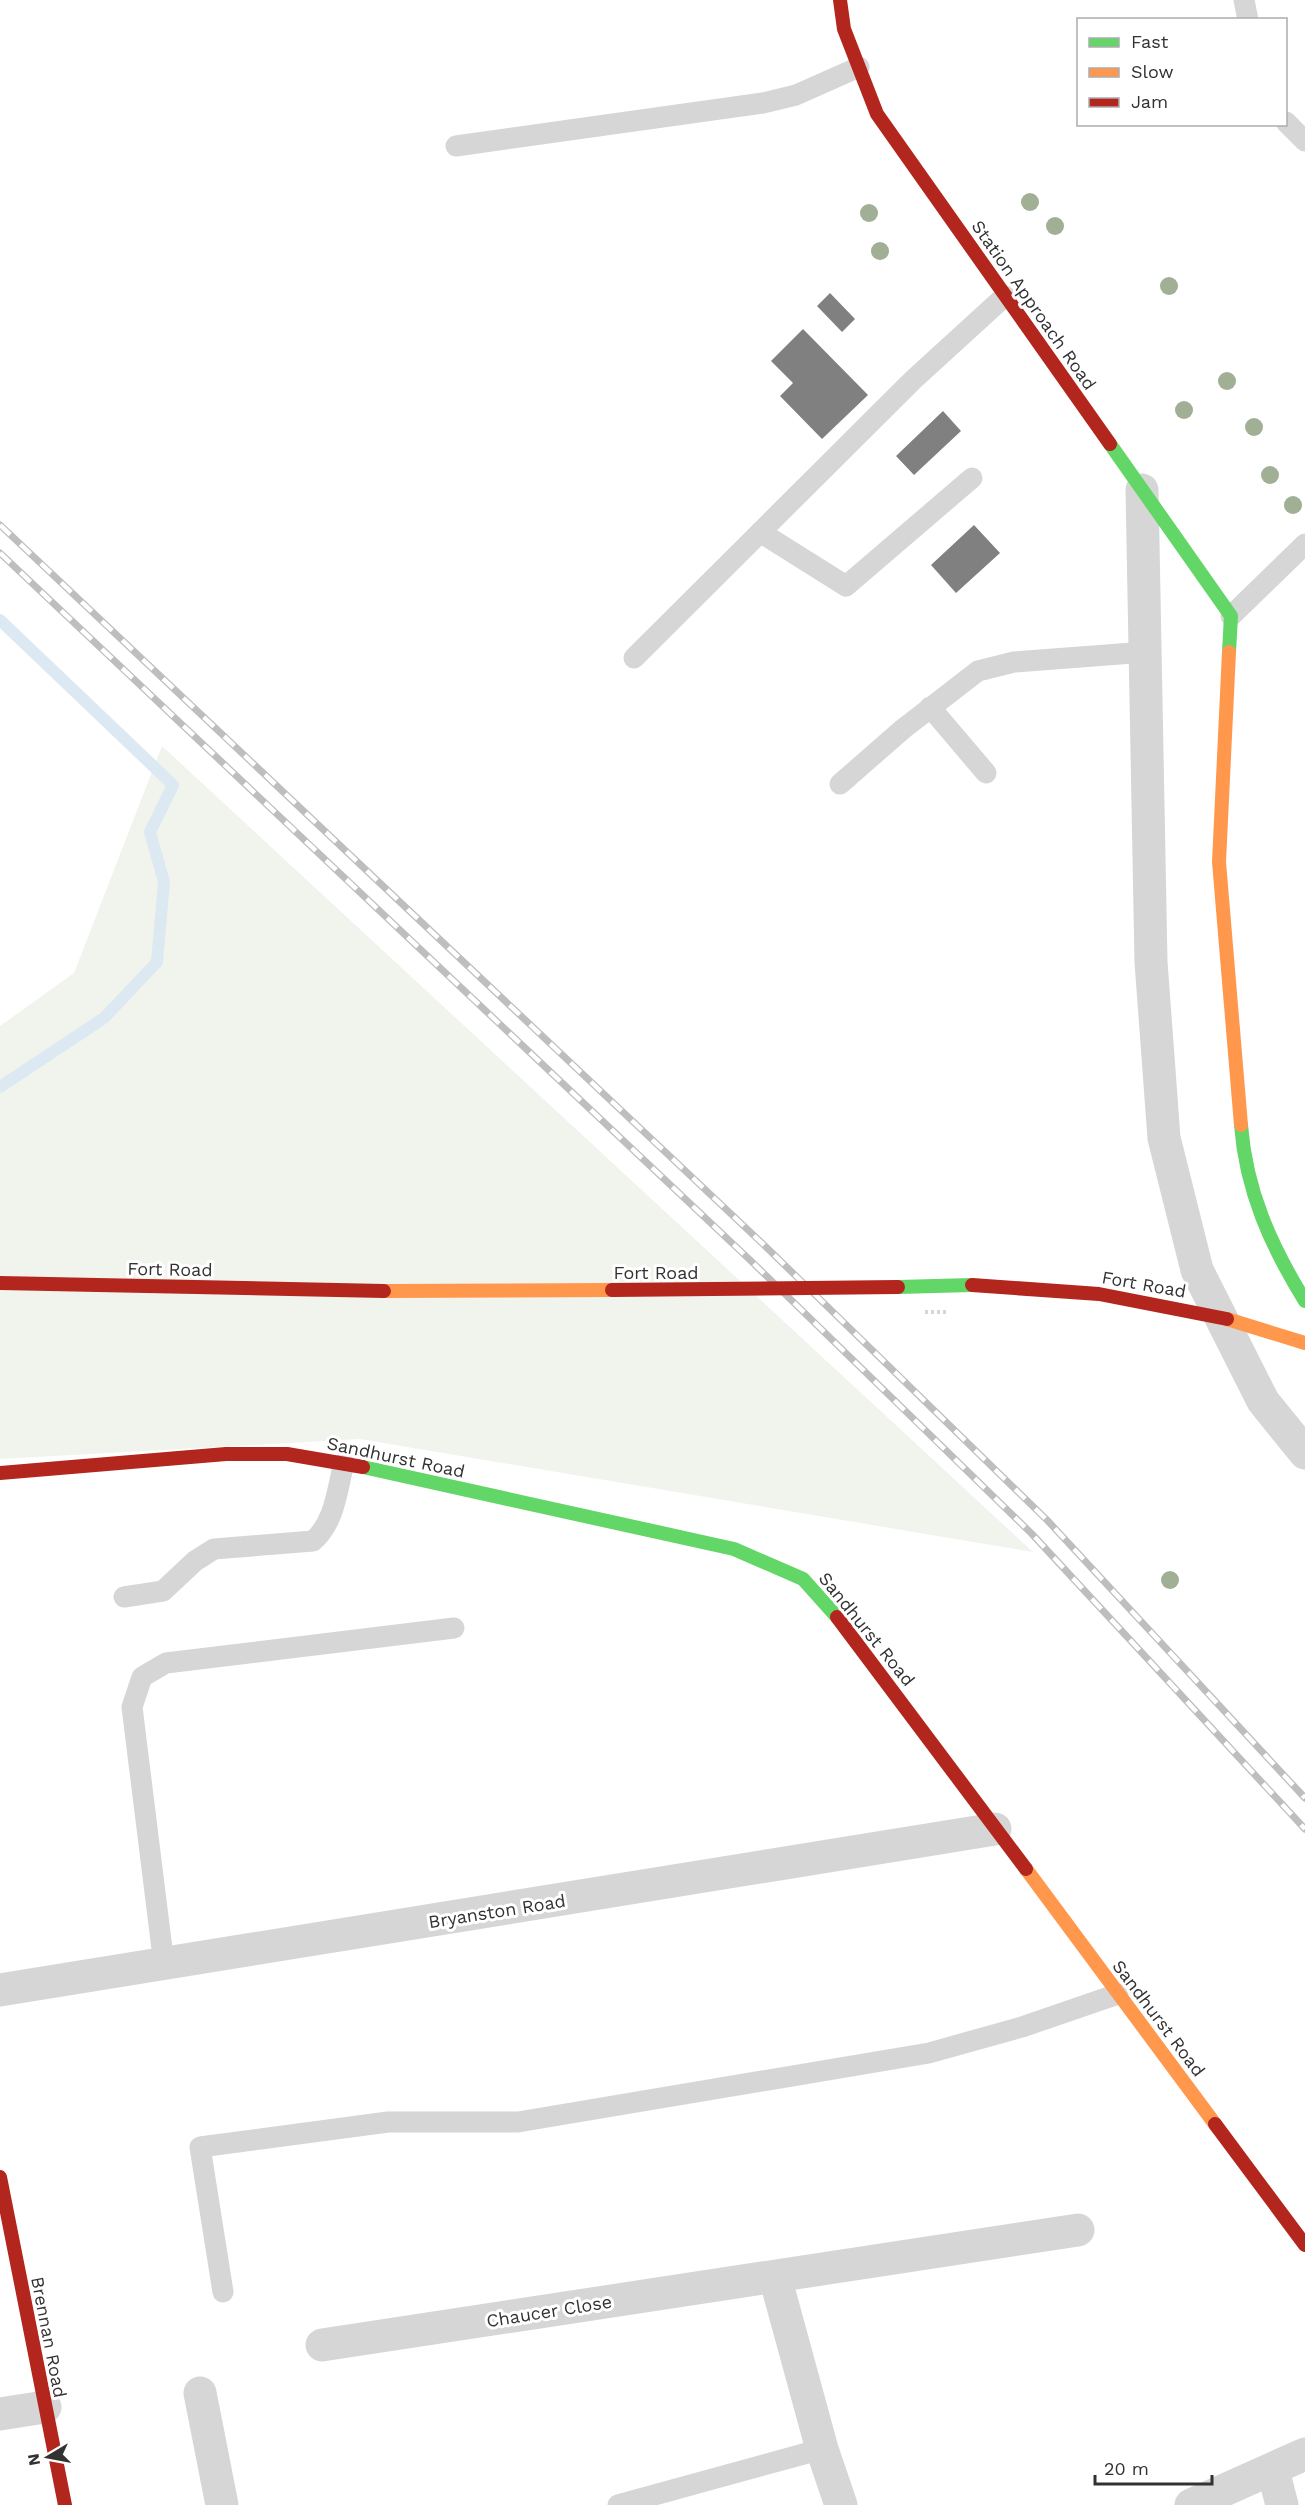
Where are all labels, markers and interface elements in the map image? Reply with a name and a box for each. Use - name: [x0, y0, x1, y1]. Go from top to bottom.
- legend: [1077, 18, 1287, 126]
- text: Fast: [1131, 31, 1169, 52]
- text: Slow: [1131, 61, 1174, 82]
- text: Jam: [1131, 91, 1168, 112]
- street label: Station Approach Road: [967, 216, 1101, 394]
- street label: Fort Road: [127, 1258, 213, 1280]
- street label: Fort Road: [613, 1262, 699, 1283]
- street label: Fort Road: [1100, 1266, 1188, 1302]
- street label: Sandhurst Road: [325, 1432, 467, 1482]
- street label: Sandhurst Road: [815, 1568, 919, 1690]
- street label: Bryanston Road: [427, 1890, 567, 1932]
- street label: Sandhurst Road: [1108, 1956, 1210, 2080]
- street label: Brennan Road: [27, 2275, 71, 2399]
- street label: Chaucer Close: [485, 2291, 613, 2331]
- north arrow: [18, 2427, 78, 2487]
- scale bar: [1095, 2448, 1212, 2486]
- text: N: [23, 2452, 44, 2467]
- text: 20 m: [1104, 2458, 1149, 2479]

